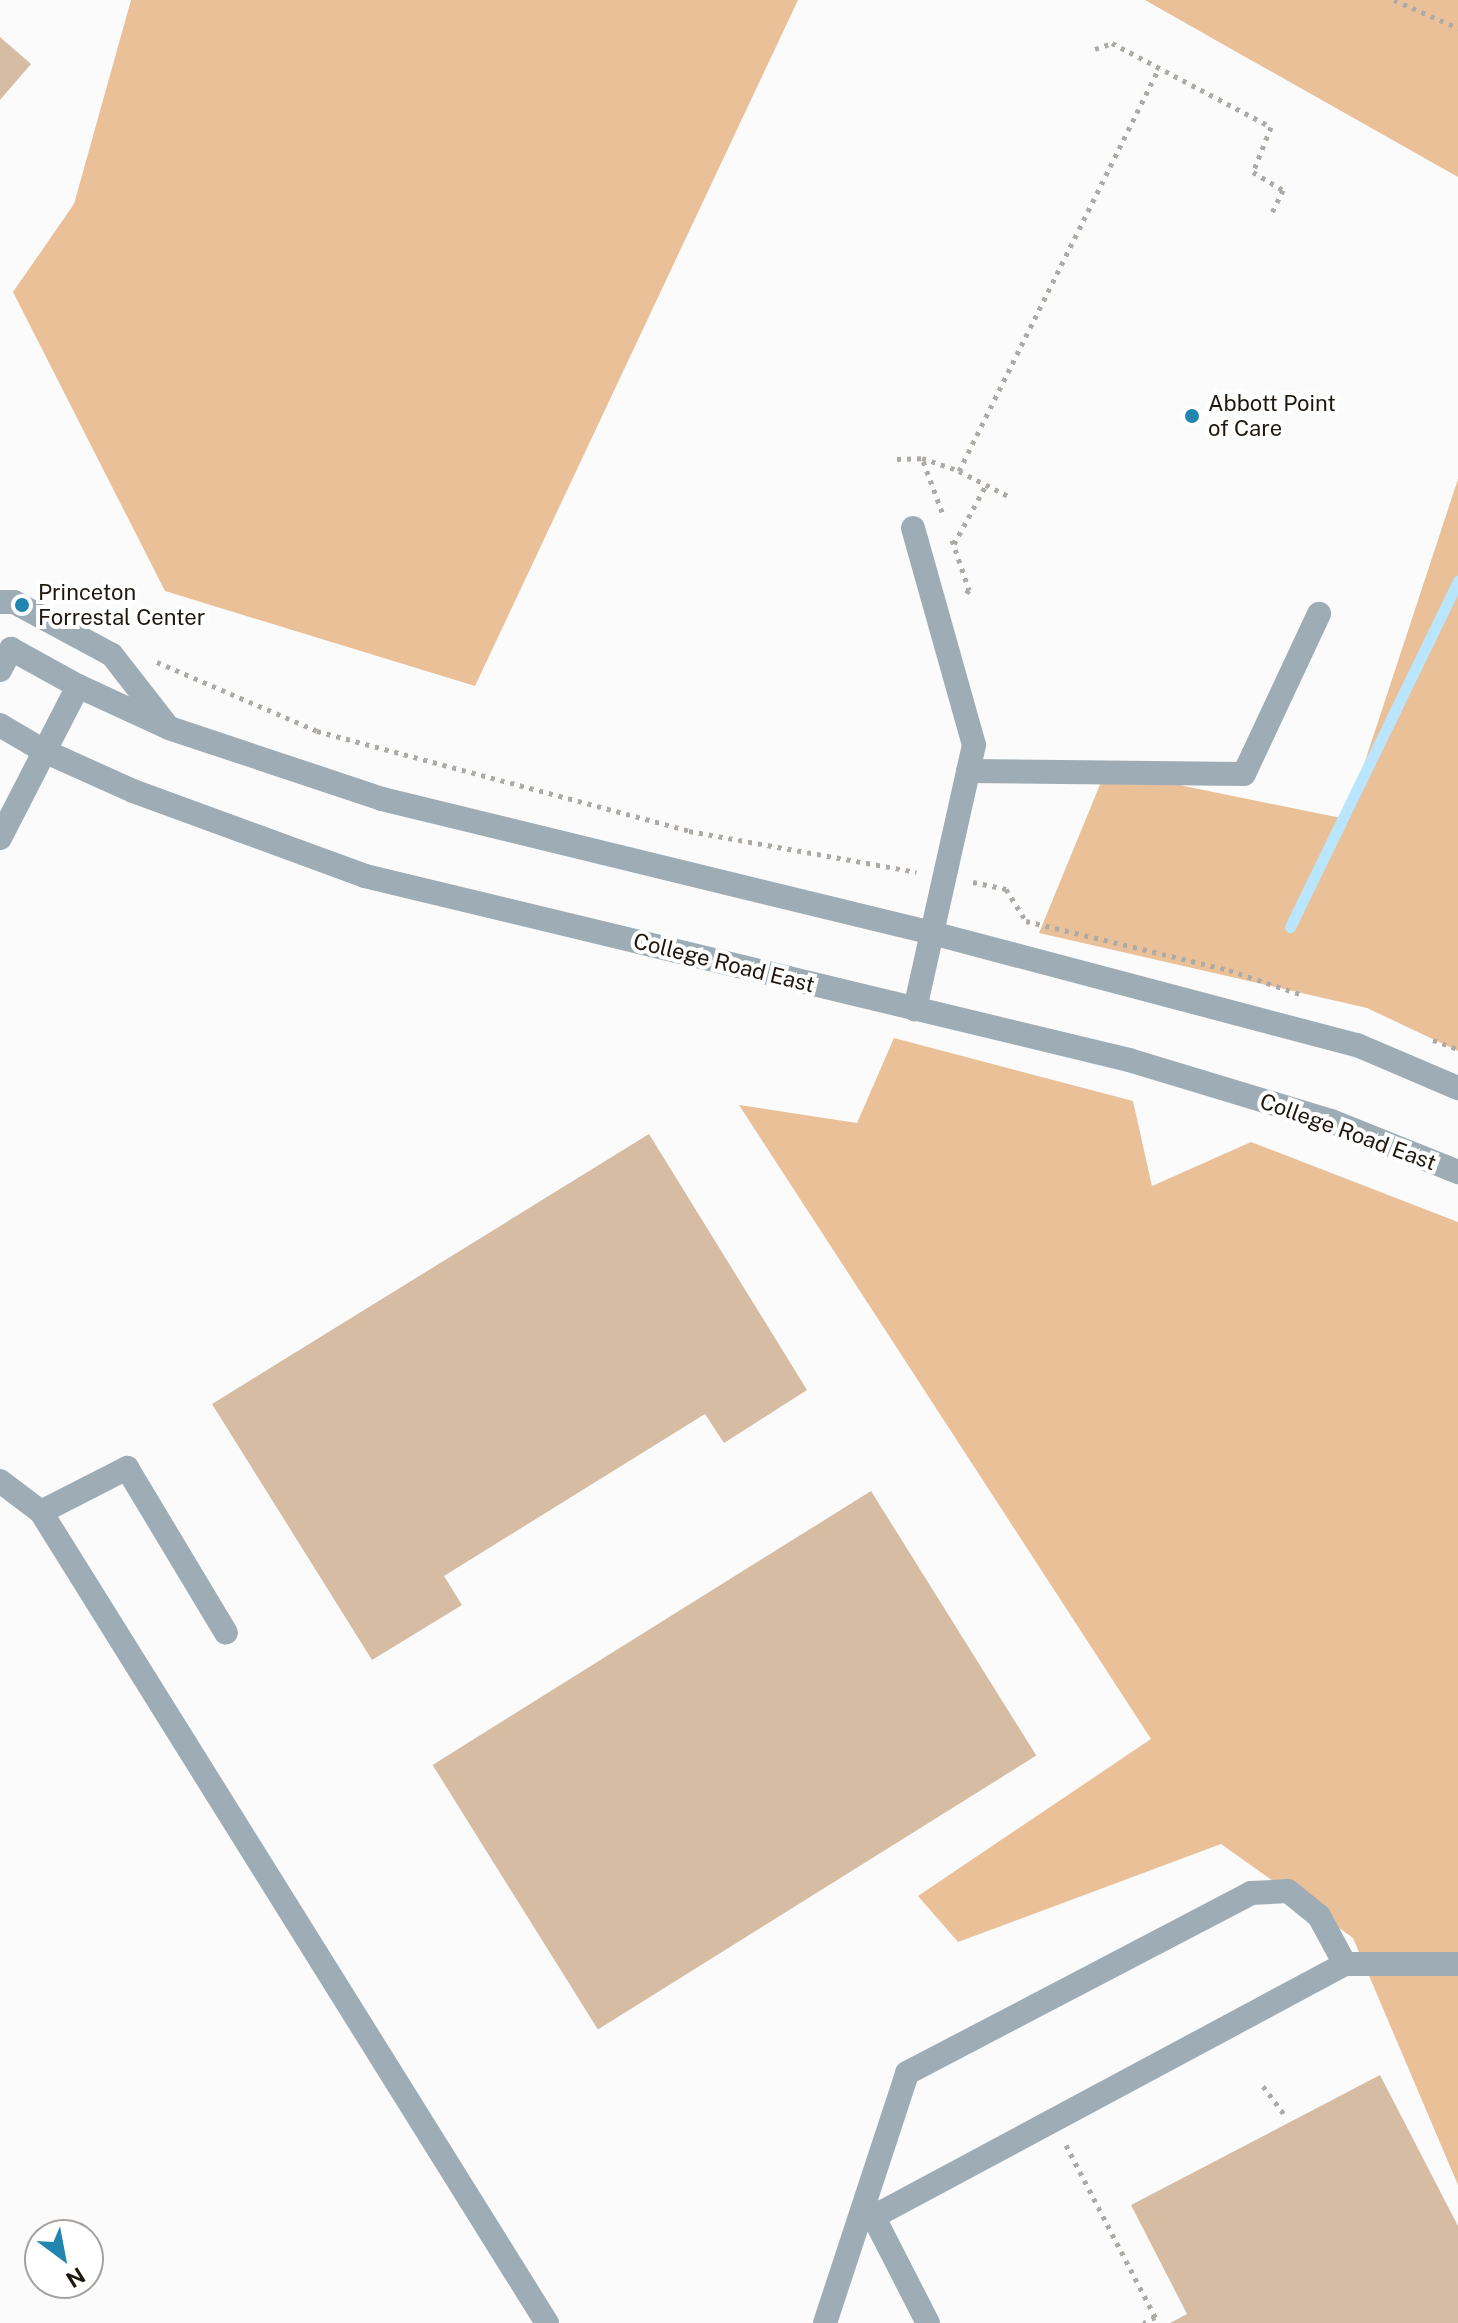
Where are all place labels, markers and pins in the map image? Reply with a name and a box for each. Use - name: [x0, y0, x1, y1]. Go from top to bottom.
- place label: Abbott Point of Care: [1208, 390, 1336, 442]
- marker: Abbott Point of Care: [1183, 407, 1201, 425]
- place label: Princeton Forrestal Center: [38, 579, 205, 630]
- marker: Princeton Forrestal Center: [13, 596, 31, 614]

